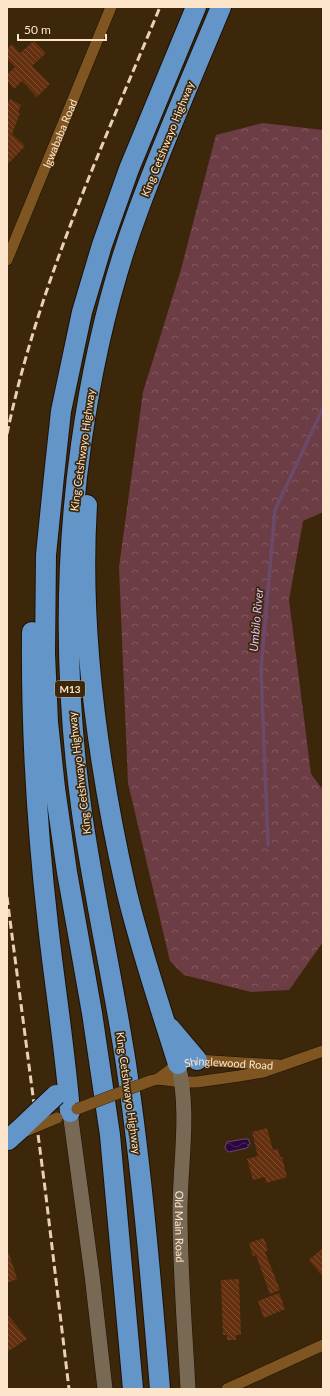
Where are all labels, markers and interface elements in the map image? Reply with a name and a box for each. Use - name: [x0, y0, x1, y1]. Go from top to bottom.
- scale bar: [18, 16, 106, 42]
- text: 50 m: [24, 22, 51, 37]
- street label: King Cetshwayo Highway: [138, 79, 196, 199]
- street label: Igwababa Road: [39, 97, 79, 170]
- street label: King Cetshwayo Highway: [67, 388, 97, 512]
- water label: Umbilo River: [246, 587, 266, 652]
- road number: M13: [55, 681, 85, 697]
- street label: King Cetshwayo Highway: [65, 711, 93, 835]
- street label: King Cetshwayo Highway: [114, 1031, 144, 1155]
- street label: Shinglewood Road: [183, 1053, 274, 1071]
- street label: Old Main Road: [173, 1190, 188, 1263]

